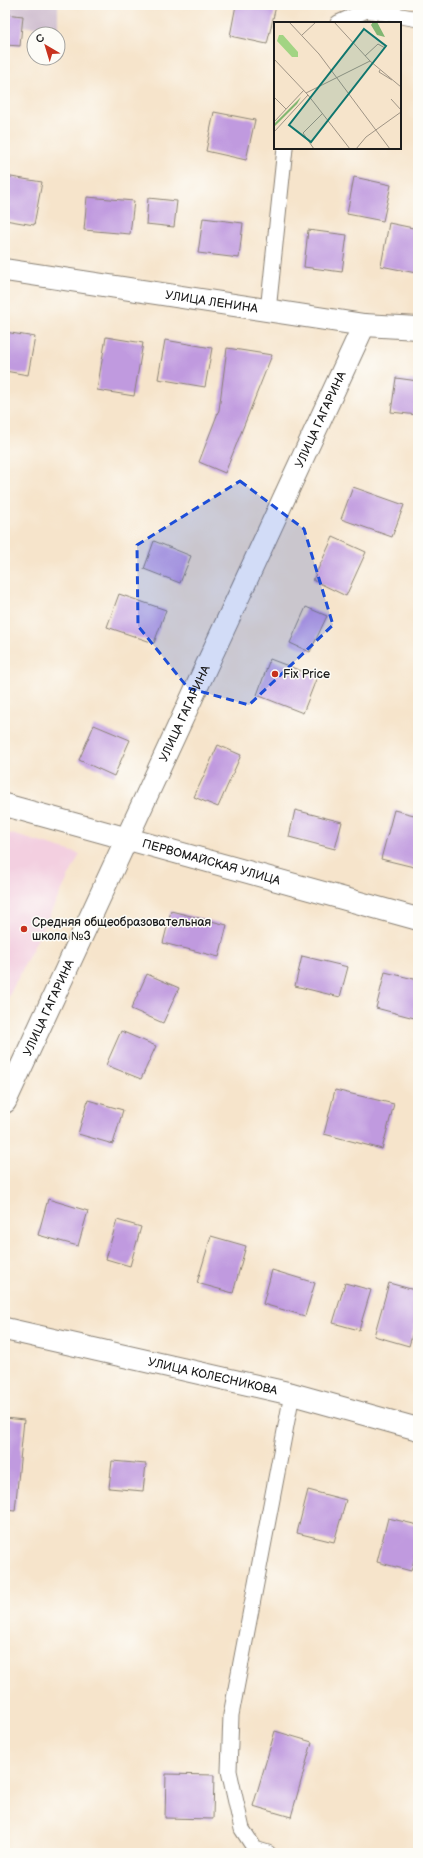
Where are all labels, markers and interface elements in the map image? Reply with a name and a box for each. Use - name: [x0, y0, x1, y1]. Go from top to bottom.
- inset map: [274, 22, 401, 149]
- north arrow: [26, 26, 66, 66]
- text: С: [33, 31, 47, 46]
- street label: УЛИЦА ЛЕНИНА: [164, 287, 260, 316]
- street label: УЛИЦА ГАГАРИНА: [292, 368, 349, 470]
- street label: УЛИЦА ГАГАРИНА: [156, 662, 214, 764]
- place label: Fix Price: [283, 667, 330, 682]
- marker: Fix Price: [270, 669, 280, 679]
- street label: ПЕРВОМАЙСКАЯ УЛИЦА: [141, 836, 283, 888]
- place label: Средняя общеобразовательная школа №3: [32, 915, 212, 944]
- marker: Средняя общеобразовательная школа №3: [19, 924, 29, 934]
- street label: УЛИЦА ГАГАРИНА: [20, 956, 78, 1058]
- street label: УЛИЦА КОЛЕСНИКОВА: [146, 1354, 280, 1398]

